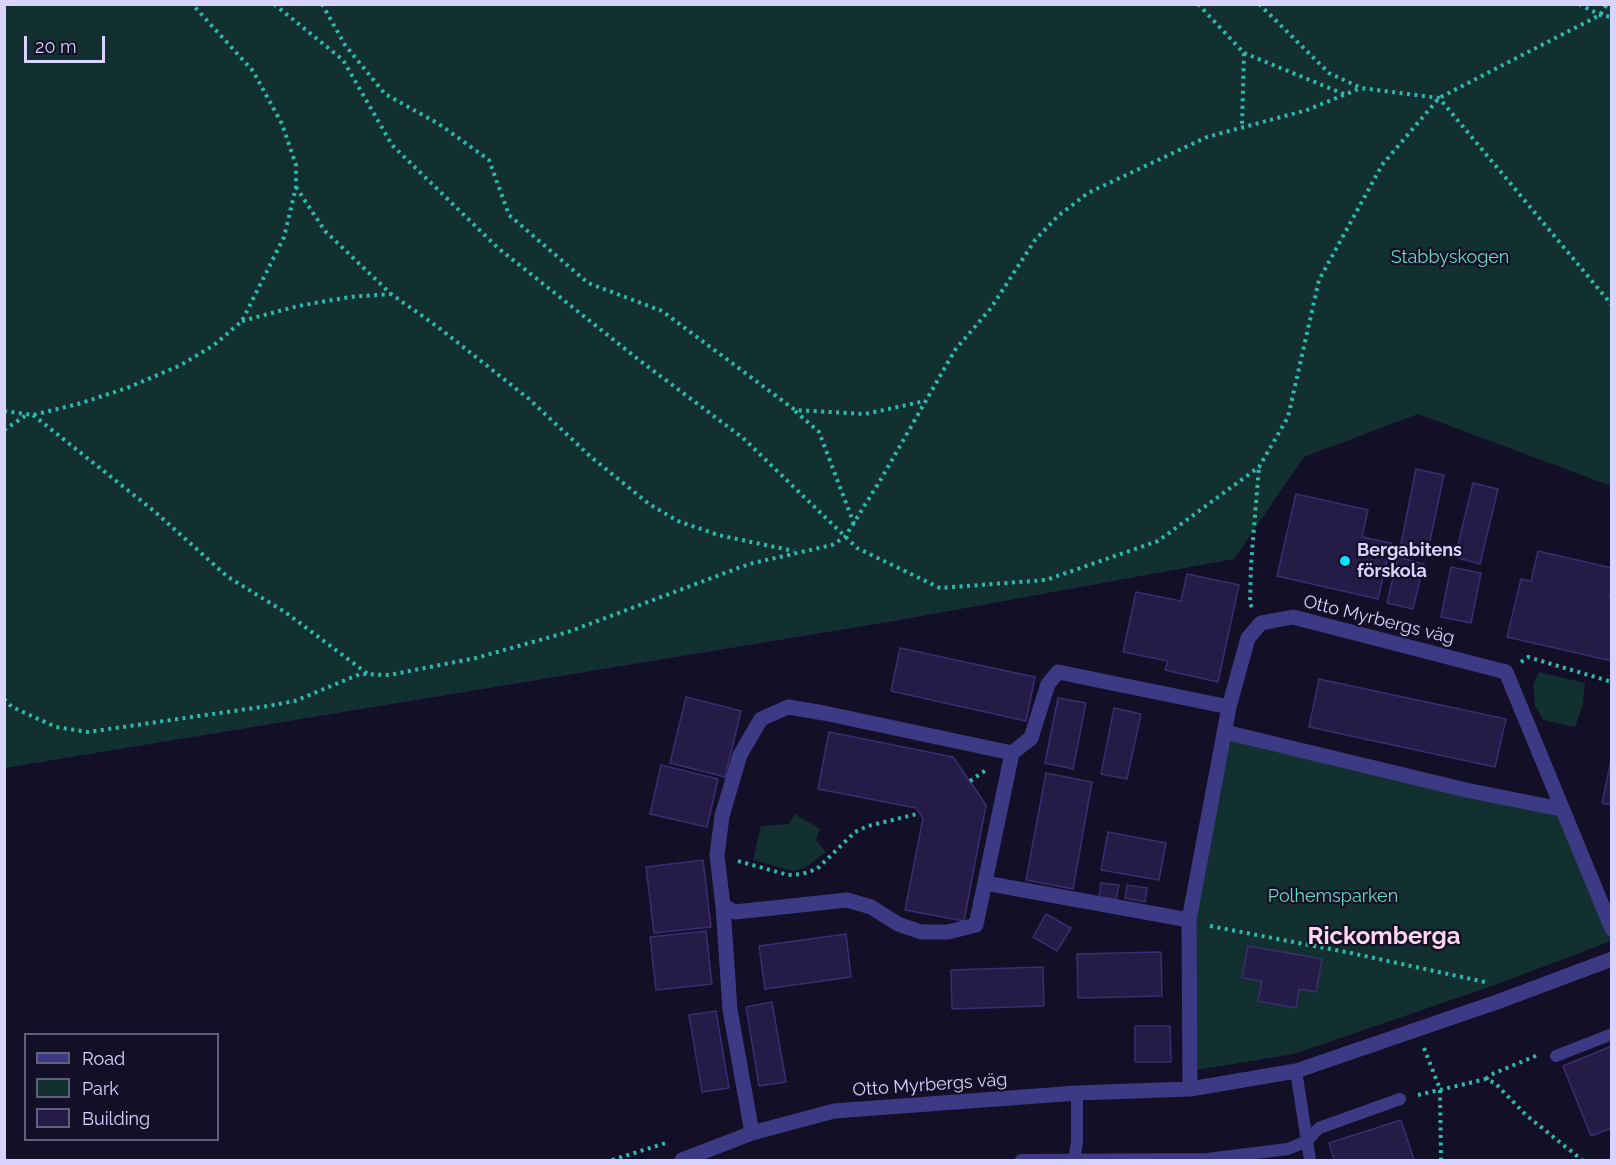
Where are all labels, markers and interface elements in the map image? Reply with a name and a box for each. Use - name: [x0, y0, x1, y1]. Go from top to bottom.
- scale bar: [27, 24, 108, 62]
- text: 20 m: [35, 36, 77, 57]
- park label: Stabbyskogen: [1391, 247, 1509, 269]
- place label: Bergabitens förskola: [1357, 540, 1462, 582]
- marker: Bergabitens förskola: [1338, 554, 1352, 568]
- street label: Otto Myrbergs väg: [1301, 591, 1457, 649]
- park label: Polhemsparken: [1268, 886, 1398, 908]
- district label: Rickomberga: [1308, 923, 1460, 951]
- legend: [24, 1033, 219, 1141]
- text: Road: [82, 1048, 125, 1069]
- street label: Otto Myrbergs väg: [852, 1069, 1008, 1101]
- text: Park: [82, 1078, 119, 1099]
- text: Building: [82, 1108, 150, 1129]

